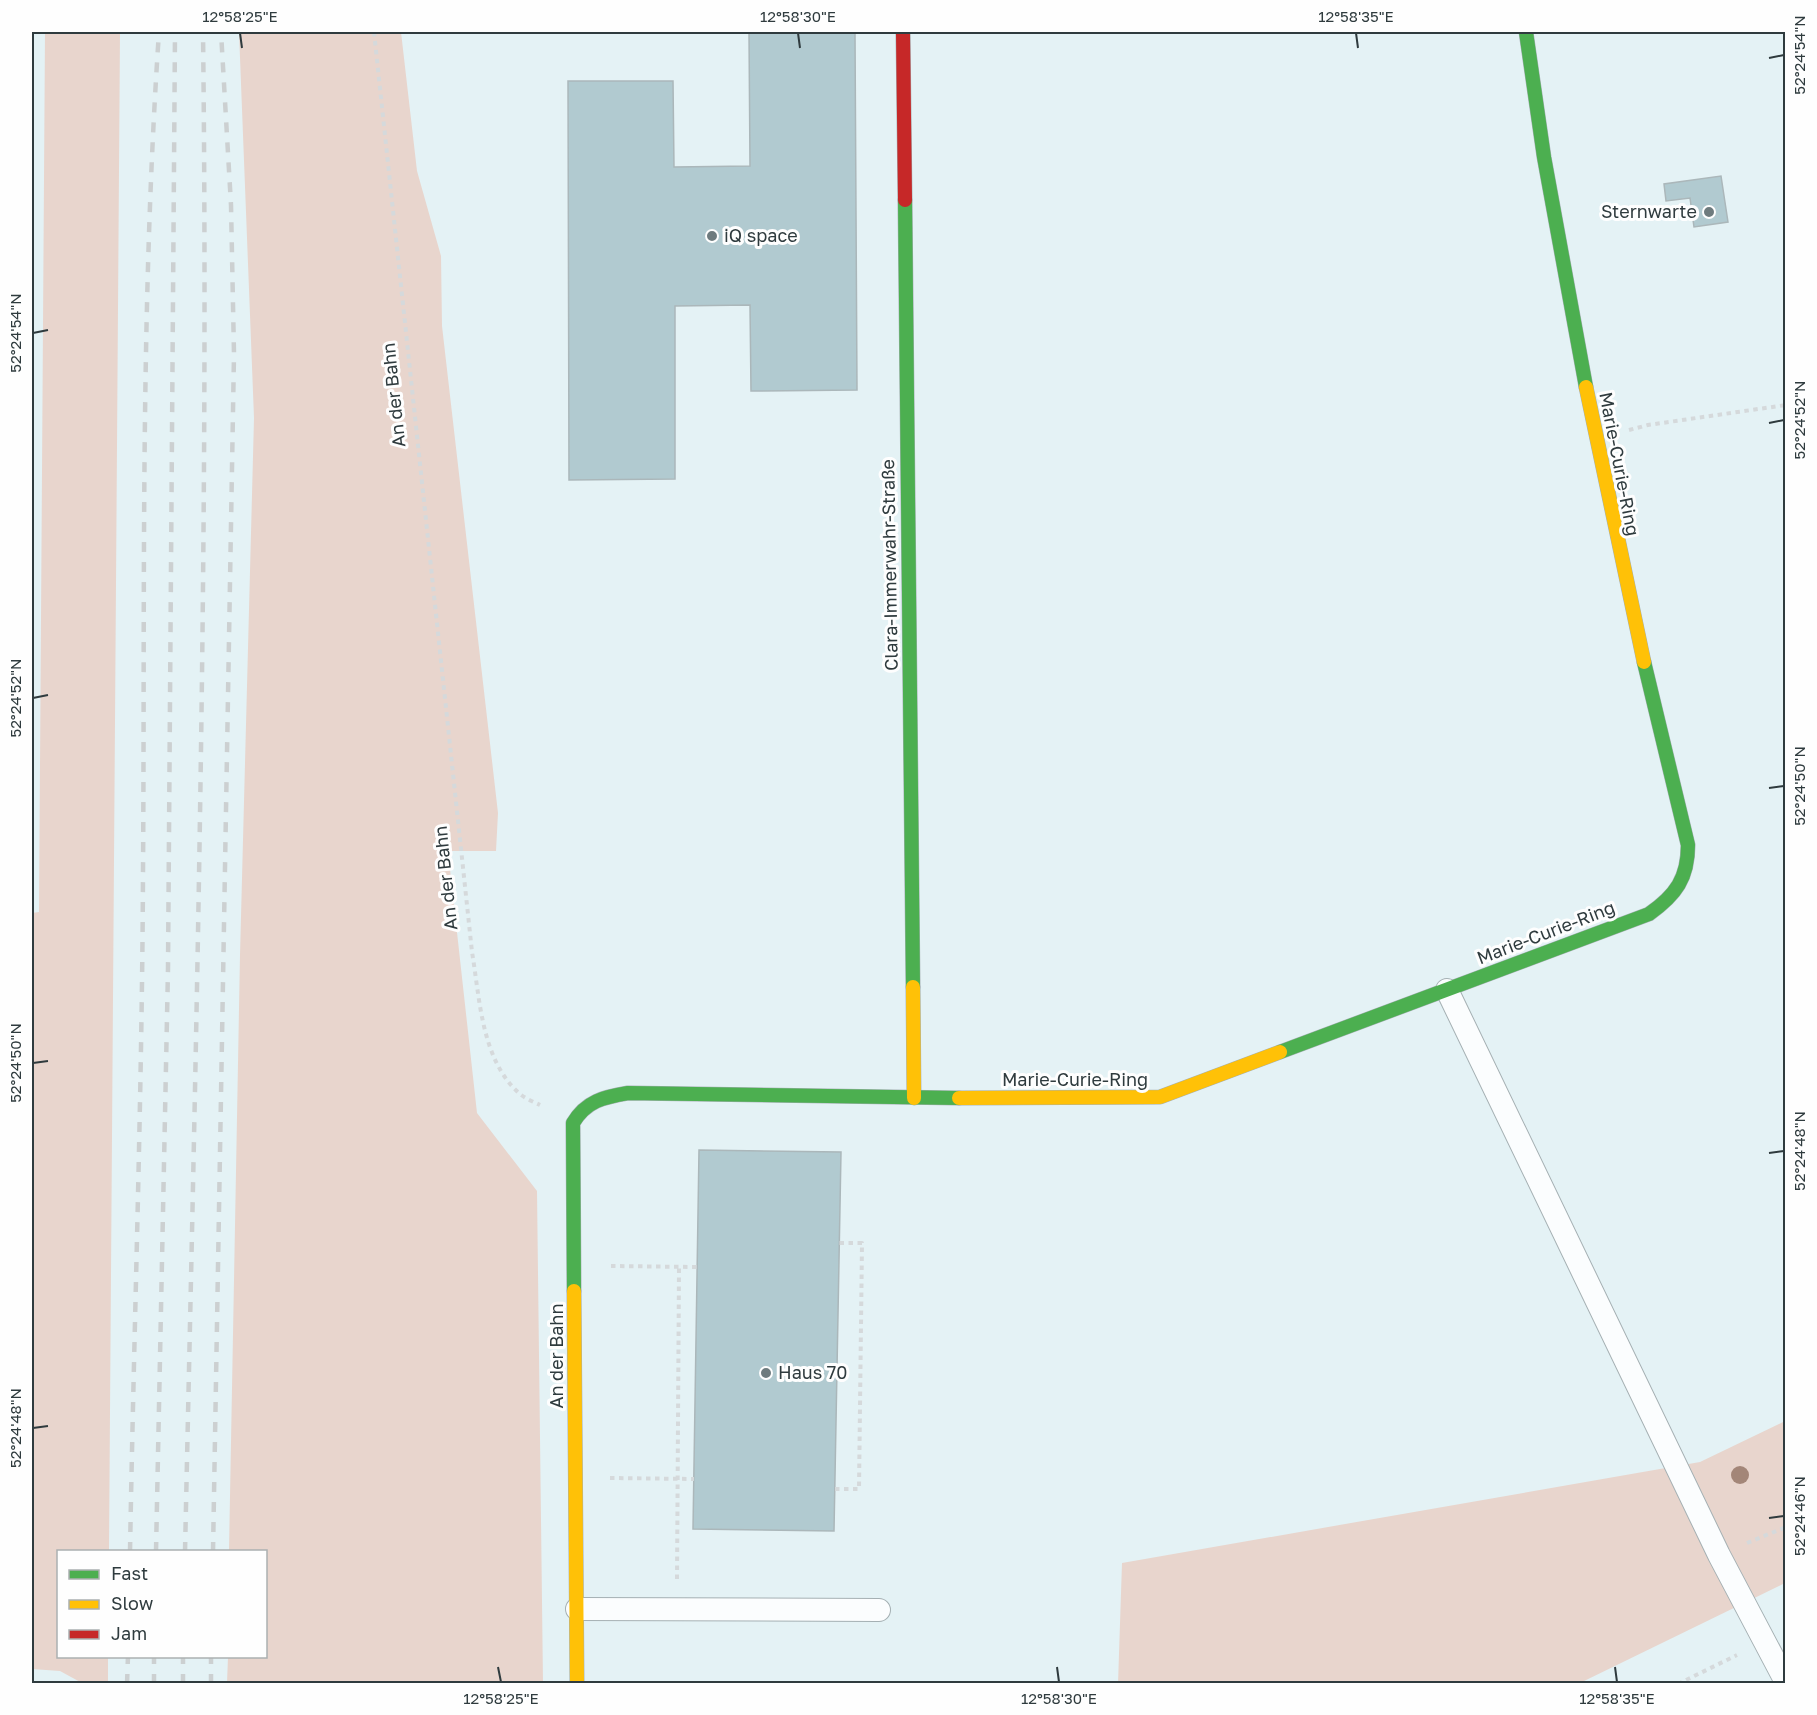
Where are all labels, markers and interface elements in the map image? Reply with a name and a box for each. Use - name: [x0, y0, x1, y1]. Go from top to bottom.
- text: 12°58'25"E: [202, 7, 278, 25]
- text: 12°58'30"E: [760, 7, 836, 25]
- text: 12°58'35"E: [1318, 7, 1394, 25]
- text: 52°24'54"N: [1790, 15, 1808, 95]
- place label: Sternwarte: [1601, 200, 1697, 222]
- marker: Sternwarte: [1702, 205, 1716, 219]
- place label: iQ space: [724, 224, 798, 246]
- marker: iQ space: [705, 229, 719, 243]
- text: 52°24'54"N: [6, 293, 24, 373]
- street label: An der Bahn: [377, 342, 409, 448]
- text: 52°24'52"N: [1790, 380, 1808, 460]
- street label: Marie-Curie-Ring: [1595, 390, 1645, 538]
- street label: Clara-Immerwahr-Straße: [876, 459, 902, 671]
- text: 52°24'52"N: [6, 658, 24, 738]
- text: 52°24'50"N: [1790, 746, 1808, 826]
- street label: An der Bahn: [429, 825, 461, 931]
- street label: Marie-Curie-Ring: [1473, 896, 1618, 969]
- text: 52°24'50"N: [6, 1023, 24, 1103]
- street label: Marie-Curie-Ring: [1002, 1068, 1148, 1090]
- text: 52°24'48"N: [1790, 1111, 1808, 1191]
- street label: An der Bahn: [545, 1303, 567, 1409]
- place label: Haus 70: [778, 1361, 847, 1383]
- marker: Haus 70: [759, 1366, 773, 1380]
- text: 52°24'48"N: [6, 1388, 24, 1468]
- text: 52°24'46"N: [1790, 1476, 1808, 1556]
- legend: [57, 1550, 267, 1658]
- text: Fast: [111, 1562, 148, 1584]
- text: Slow: [111, 1592, 154, 1614]
- text: Jam: [111, 1622, 147, 1644]
- text: 12°58'25"E: [463, 1689, 539, 1707]
- text: 12°58'30"E: [1021, 1689, 1097, 1707]
- text: 12°58'35"E: [1579, 1689, 1655, 1707]

